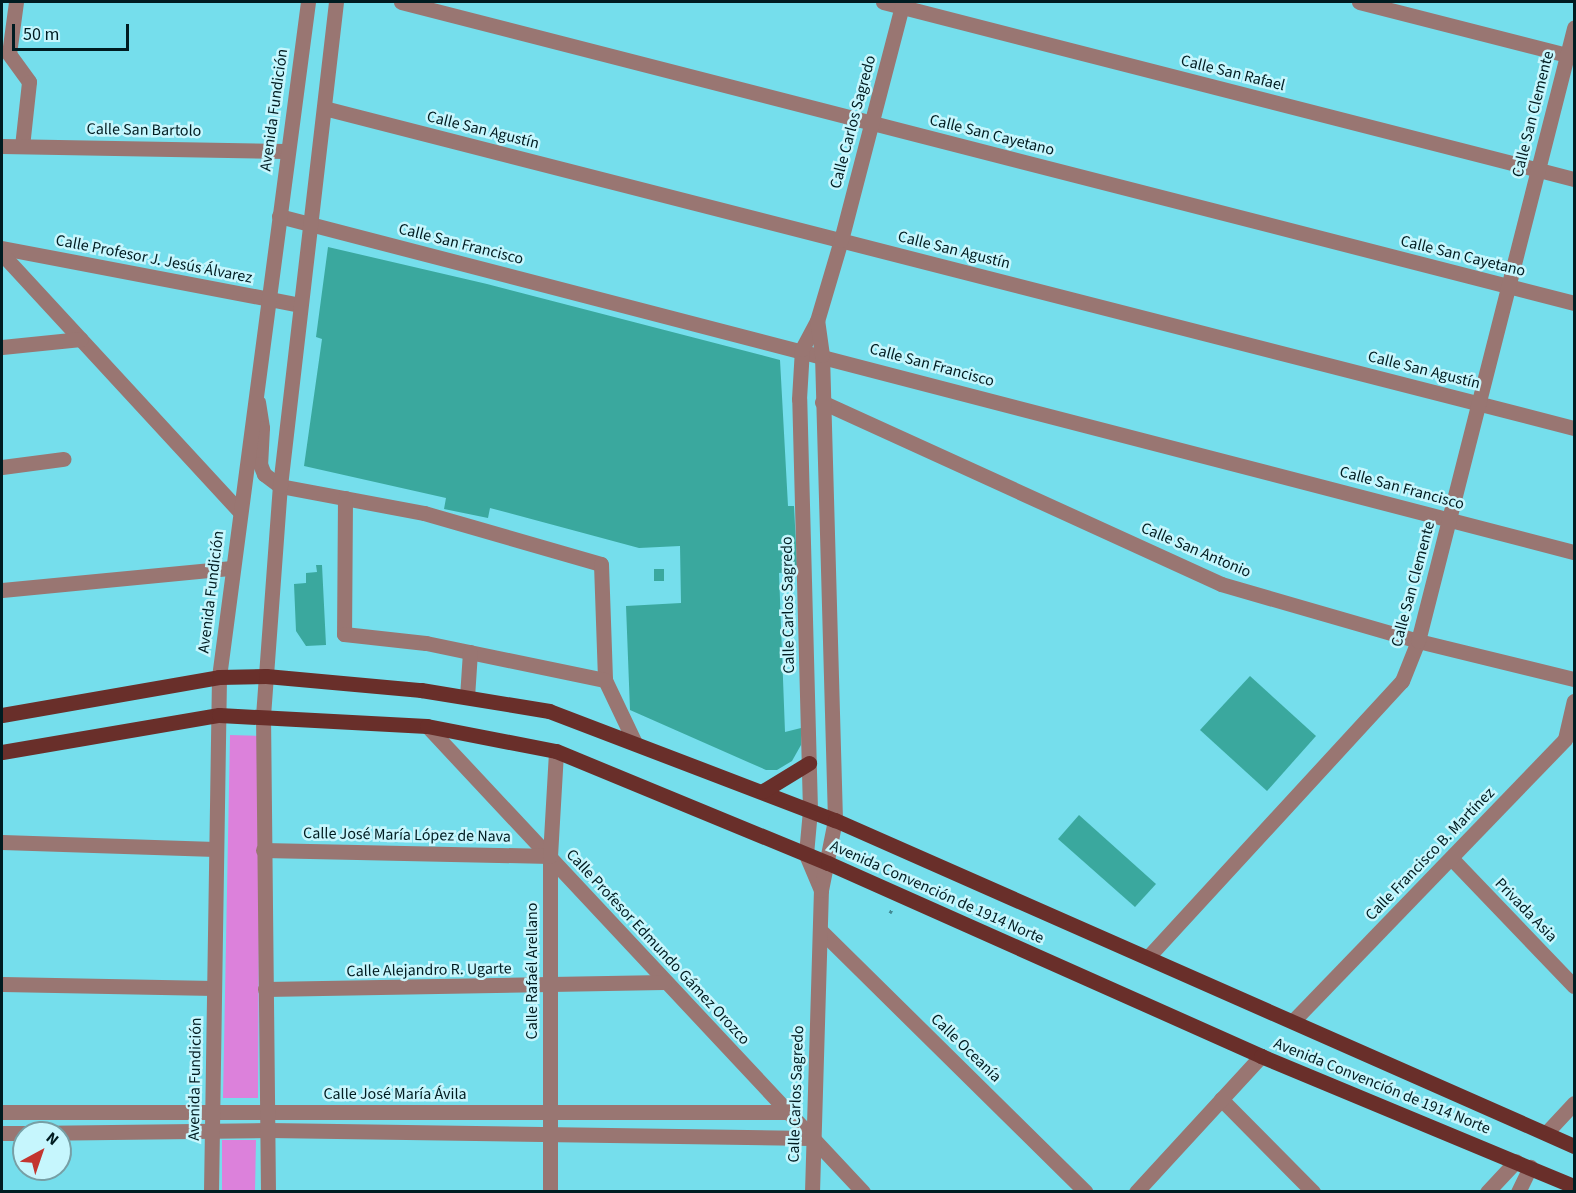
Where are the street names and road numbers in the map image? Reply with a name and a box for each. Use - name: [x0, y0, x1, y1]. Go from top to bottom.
- street label: Avenida Fundición: [256, 48, 292, 172]
- street label: Calle San Clemente: [1508, 49, 1558, 179]
- street label: Calle San Rafael: [1179, 51, 1287, 95]
- street label: Calle Carlos Sagredo: [826, 53, 880, 191]
- street label: Calle San Agustín: [425, 107, 541, 153]
- street label: Calle San Cayetano: [928, 110, 1056, 160]
- street label: Calle San Bartolo: [86, 119, 202, 141]
- street label: Calle San Francisco: [396, 219, 526, 269]
- street label: Calle San Agustín: [896, 227, 1012, 273]
- street label: Calle Profesor J. Jesús Álvarez: [54, 231, 254, 287]
- street label: Calle San Cayetano: [1399, 231, 1527, 281]
- street label: Calle San Francisco: [868, 339, 996, 391]
- street label: Calle San Agustín: [1366, 347, 1482, 393]
- street label: Calle San Francisco: [1338, 462, 1466, 514]
- street label: Calle San Antonio: [1138, 518, 1254, 582]
- street label: Calle San Clemente: [1387, 519, 1439, 649]
- street label: Avenida Fundición: [194, 530, 228, 654]
- street label: Calle Carlos Sagredo: [777, 536, 799, 674]
- street label: Calle Francisco B. Martínez: [1361, 783, 1499, 925]
- street label: Calle José María López de Nava: [303, 824, 511, 846]
- street label: Avenida Convención de 1914 Norte: [827, 836, 1047, 948]
- street label: Calle Profesor Edmundo Gámez Orozco: [562, 845, 754, 1049]
- street label: Privada Asia: [1491, 874, 1561, 946]
- street label: Calle Rafaél Arellano: [522, 903, 542, 1039]
- street label: Calle Alejandro R. Ugarte: [346, 959, 512, 981]
- street label: Calle Oceanía: [927, 1010, 1005, 1086]
- street label: Avenida Fundición: [184, 1017, 206, 1141]
- street label: Calle Carlos Sagredo: [784, 1025, 808, 1163]
- street label: Avenida Convención de 1914 Norte: [1271, 1034, 1493, 1138]
- street label: Calle José María Ávila: [323, 1084, 467, 1104]

